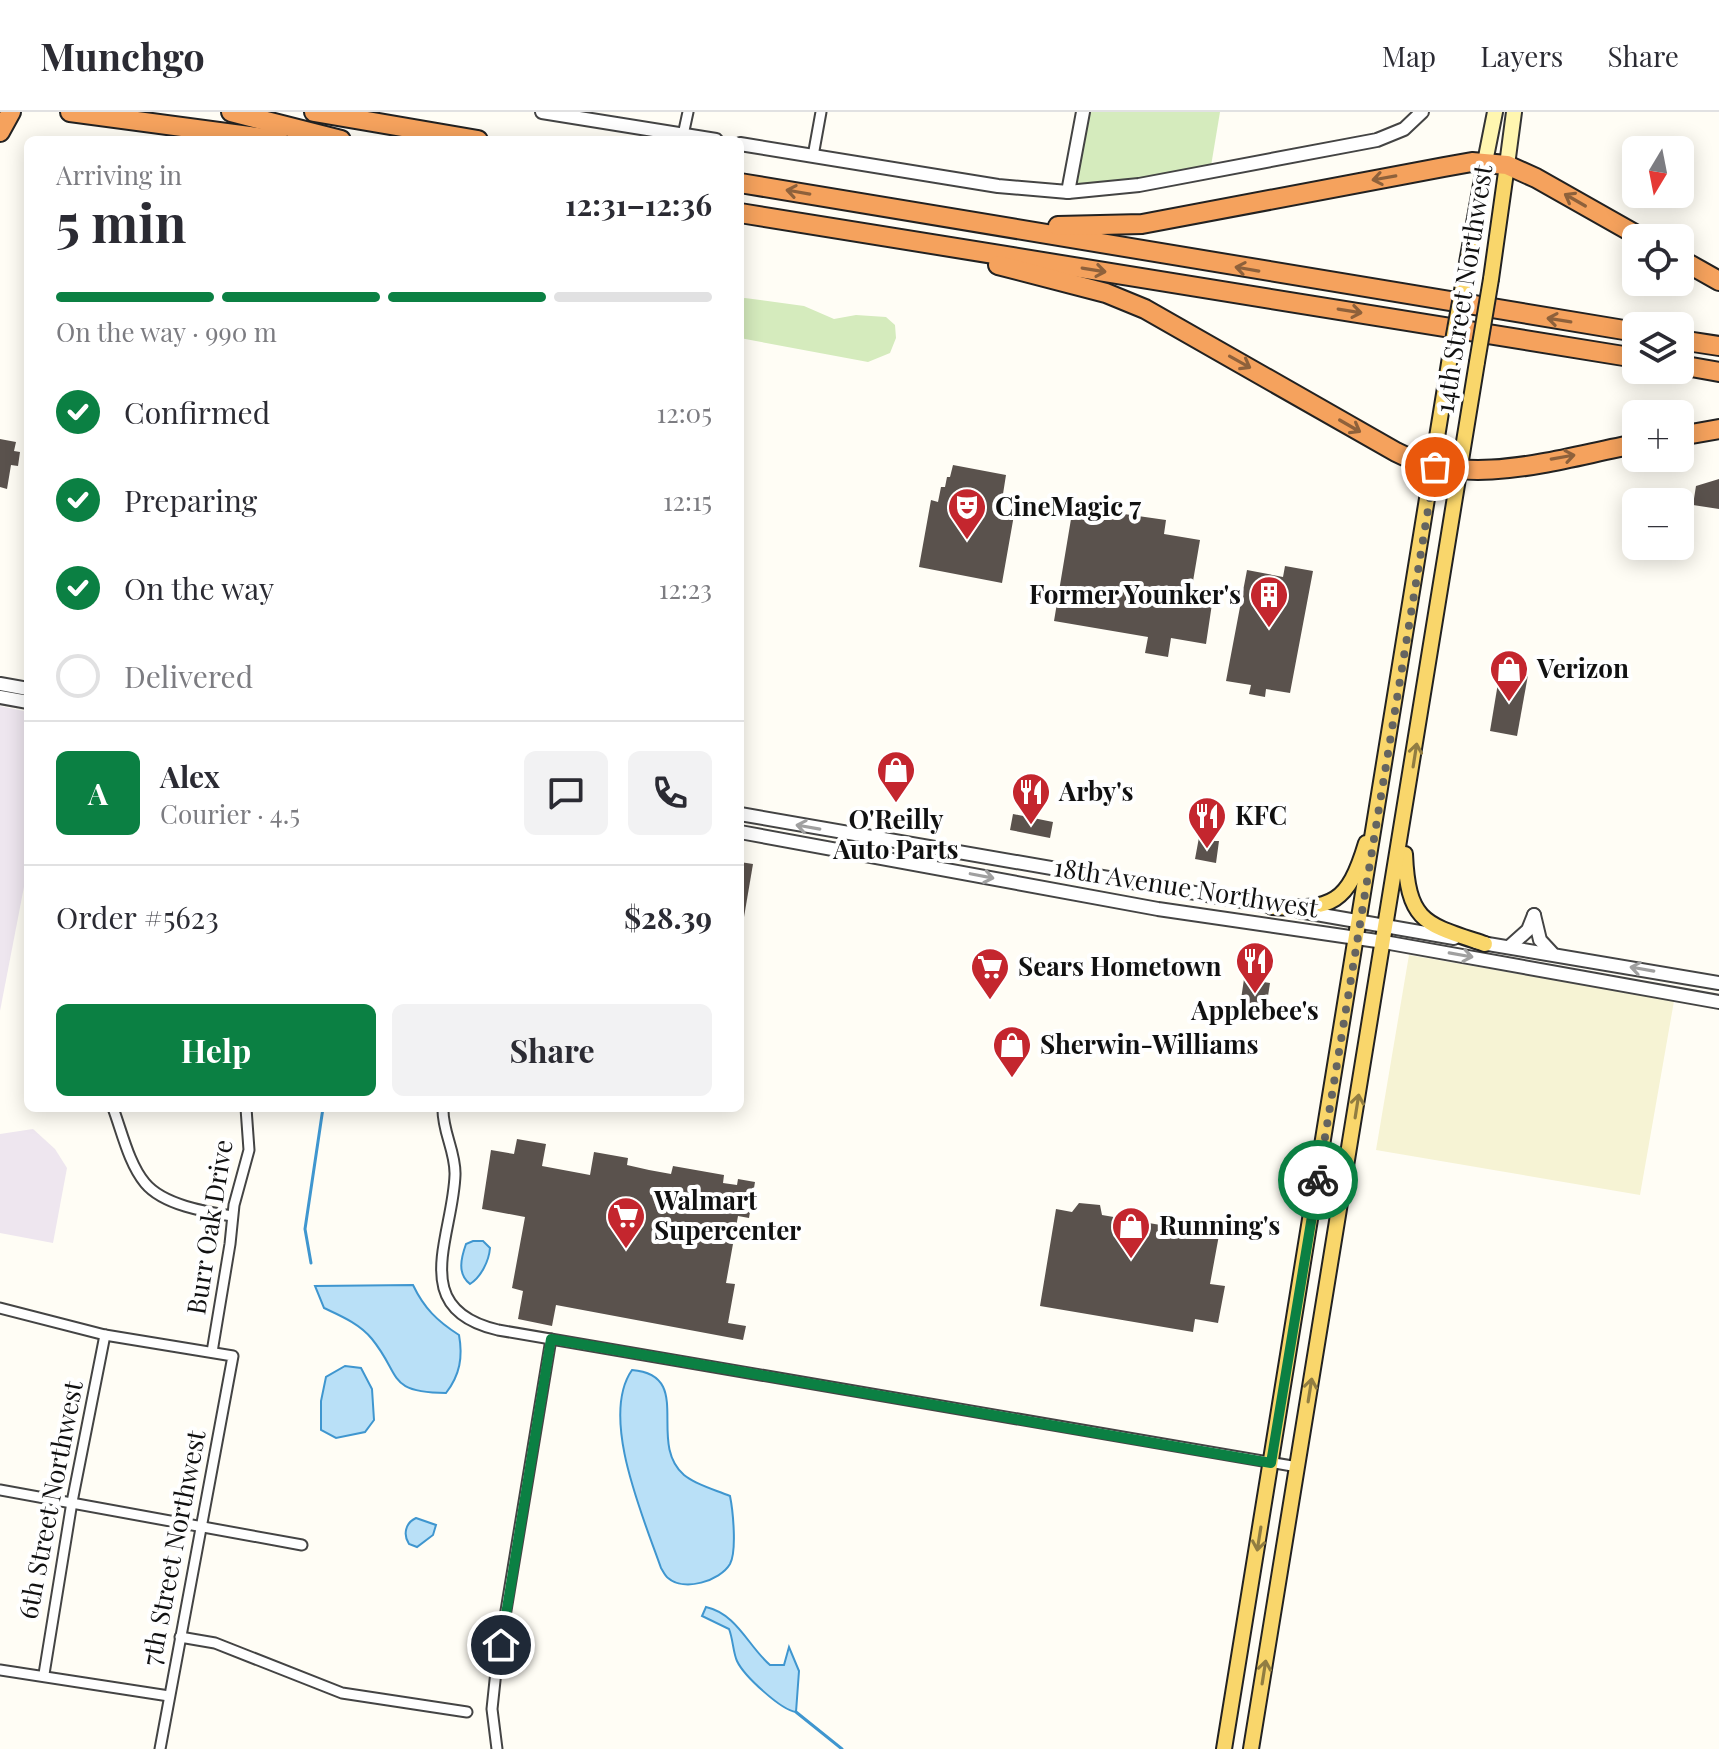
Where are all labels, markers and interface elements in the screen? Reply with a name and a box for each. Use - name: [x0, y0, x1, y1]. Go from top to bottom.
- text: Munchgo: [40, 30, 205, 81]
- text: Map: [1382, 37, 1436, 74]
- text: Layers: [1480, 37, 1563, 74]
- text: Share: [1607, 37, 1679, 74]
- north arrow: [1622, 136, 1694, 208]
- map controls: [1622, 136, 1694, 560]
- text: Arriving in: [56, 157, 182, 192]
- street label: 14th Street Northwest: [1426, 161, 1500, 415]
- one-way arrow: [1372, 172, 1398, 187]
- text: 12:31–12:36: [565, 184, 712, 224]
- one-way arrow: [786, 184, 811, 199]
- text: 5 min: [56, 187, 187, 256]
- one-way arrow: [1564, 192, 1587, 208]
- button: locate: [1622, 224, 1694, 296]
- one-way arrow: [1235, 260, 1260, 275]
- one-way arrow: [1081, 263, 1106, 278]
- one-way arrow: [1337, 304, 1363, 319]
- one-way arrow: [1547, 312, 1572, 327]
- button: layers: [1622, 312, 1694, 384]
- text: On the way · 990 m: [56, 314, 277, 349]
- one-way arrow: [1228, 355, 1252, 370]
- icon: check: [56, 390, 100, 434]
- text: Confirmed: [124, 392, 270, 432]
- text: 12:05: [657, 395, 712, 430]
- button: +: [1622, 400, 1694, 472]
- one-way arrow: [1338, 418, 1361, 434]
- pin: [1401, 433, 1469, 501]
- icon: bag: [1413, 445, 1457, 489]
- one-way arrow: [1550, 449, 1576, 464]
- icon: check: [56, 478, 100, 522]
- text: Preparing: [124, 480, 257, 520]
- text: 12:15: [663, 483, 712, 518]
- theatre icon: CineMagic 7: [946, 486, 988, 541]
- place label: CineMagic 7: [995, 488, 1141, 523]
- button: −: [1622, 488, 1694, 560]
- icon: check: [56, 566, 100, 610]
- text: On the way: [124, 568, 274, 608]
- text: 12:23: [659, 571, 712, 606]
- building icon: Former Younker's: [1248, 574, 1290, 629]
- place label: Former Younker's: [1029, 576, 1241, 611]
- shop icon: Verizon: [1488, 648, 1530, 703]
- place label: Verizon: [1536, 650, 1629, 685]
- text: Delivered: [124, 656, 253, 696]
- one-way arrow: [1408, 742, 1423, 768]
- shop icon: O'Reilly Auto Parts: [875, 749, 917, 804]
- button: chat: [524, 751, 608, 835]
- button: phone: [628, 751, 712, 835]
- text: Alex: [160, 756, 220, 796]
- restaurant icon: Arby's: [1010, 771, 1052, 826]
- text: A: [88, 773, 108, 813]
- place label: Arby's: [1058, 773, 1134, 808]
- restaurant icon: KFC: [1186, 795, 1228, 850]
- text: Courier · 4.5: [160, 796, 300, 831]
- place label: KFC: [1235, 797, 1287, 832]
- place label: O'Reilly Auto Parts: [832, 801, 959, 866]
- one-way arrow: [796, 818, 822, 833]
- street label: 18th Avenue Northwest: [1052, 848, 1322, 925]
- one-way arrow: [969, 869, 994, 884]
- text: Order #5623: [56, 897, 219, 937]
- text: $28.39: [624, 897, 712, 937]
- restaurant icon: Applebee's: [1234, 940, 1276, 995]
- supermarket icon: Sears Hometown: [969, 946, 1011, 1001]
- place label: Sears Hometown: [1018, 948, 1221, 983]
- one-way arrow: [1447, 949, 1473, 964]
- one-way arrow: [1630, 961, 1655, 976]
- place label: Applebee's: [1190, 992, 1319, 1027]
- button: Help: [56, 1004, 376, 1096]
- button: Share: [392, 1004, 712, 1096]
- shop icon: Sherwin-Williams: [991, 1024, 1033, 1079]
- place label: Sherwin-Williams: [1040, 1026, 1258, 1061]
- one-way arrow: [1350, 1094, 1365, 1119]
- street label: Burr Oak Drive: [177, 1137, 240, 1317]
- courier: [1278, 1140, 1358, 1220]
- icon: bike: [1296, 1158, 1340, 1202]
- place label: Walmart Supercenter: [653, 1182, 801, 1247]
- supermarket icon: Walmart Supercenter: [605, 1195, 647, 1250]
- shop icon: Running's: [1110, 1205, 1152, 1260]
- place label: Running's: [1159, 1207, 1280, 1242]
- street label: 6th Street Northwest: [9, 1377, 90, 1622]
- one-way arrow: [1304, 1378, 1319, 1403]
- street label: 7th Street Northwest: [133, 1426, 213, 1668]
- one-way arrow: [1250, 1526, 1265, 1552]
- pin: [467, 1611, 535, 1679]
- icon: home: [479, 1623, 523, 1667]
- one-way arrow: [1257, 1660, 1272, 1685]

